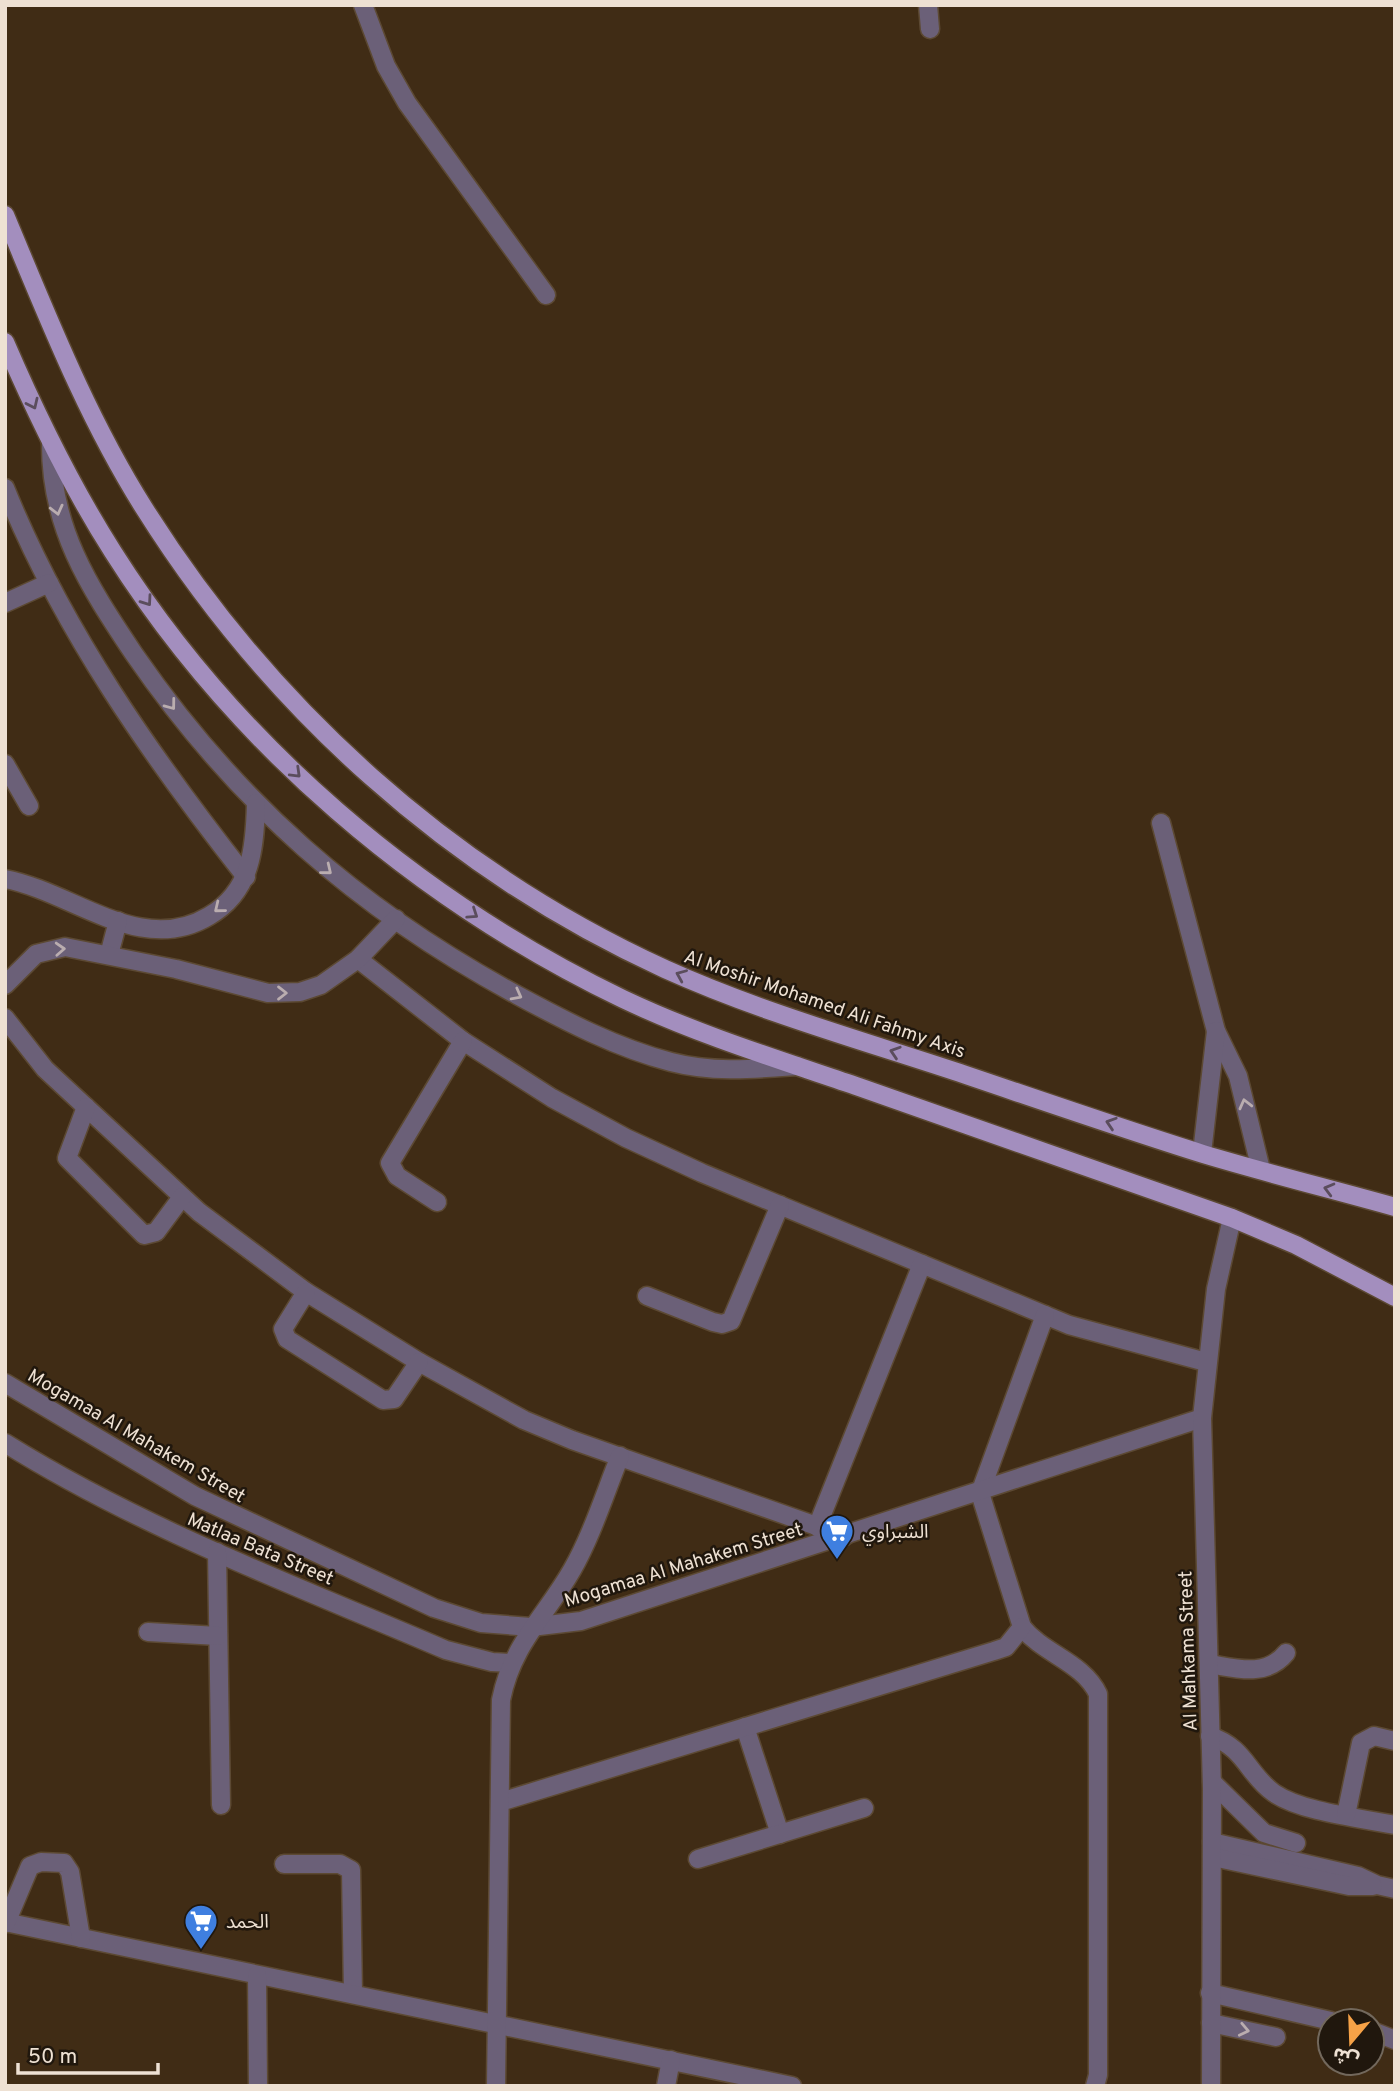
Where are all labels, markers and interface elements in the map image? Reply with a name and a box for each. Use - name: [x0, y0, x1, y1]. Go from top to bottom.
- one-way arrow: [25, 397, 39, 409]
- one-way arrow: [49, 504, 63, 516]
- one-way arrow: [139, 593, 151, 606]
- one-way arrow: [163, 697, 176, 710]
- one-way arrow: [287, 764, 300, 777]
- one-way arrow: [320, 861, 332, 874]
- one-way arrow: [215, 900, 228, 912]
- one-way arrow: [465, 906, 478, 918]
- one-way arrow: [55, 941, 66, 956]
- street label: Al Moshir Mohamed Ali Fahmy Axis: [680, 945, 968, 1064]
- one-way arrow: [676, 970, 688, 984]
- one-way arrow: [277, 985, 288, 1001]
- one-way arrow: [510, 987, 522, 1000]
- one-way arrow: [890, 1045, 902, 1060]
- one-way arrow: [1238, 1098, 1253, 1110]
- one-way arrow: [1105, 1117, 1118, 1131]
- one-way arrow: [1323, 1182, 1335, 1197]
- street label: Mogamaa Al Mahakem Street: [23, 1364, 249, 1509]
- street label: Matlaa Bata Street: [183, 1508, 337, 1592]
- supermarket icon: الشبراوي: [818, 1512, 856, 1561]
- street label: Mogamaa Al Mahakem Street: [562, 1518, 806, 1614]
- place label: الشبراوي: [862, 1521, 929, 1546]
- street label: Al Mahkama Street: [1174, 1570, 1204, 1732]
- supermarket icon: الحمد: [182, 1902, 220, 1951]
- place label: الحمد: [226, 1911, 269, 1935]
- north arrow: [1316, 2007, 1386, 2077]
- one-way arrow: [1238, 2022, 1250, 2037]
- scale bar: [18, 2032, 158, 2076]
- text: ش: [1330, 2041, 1362, 2072]
- text: 50 m: [28, 2044, 77, 2071]

